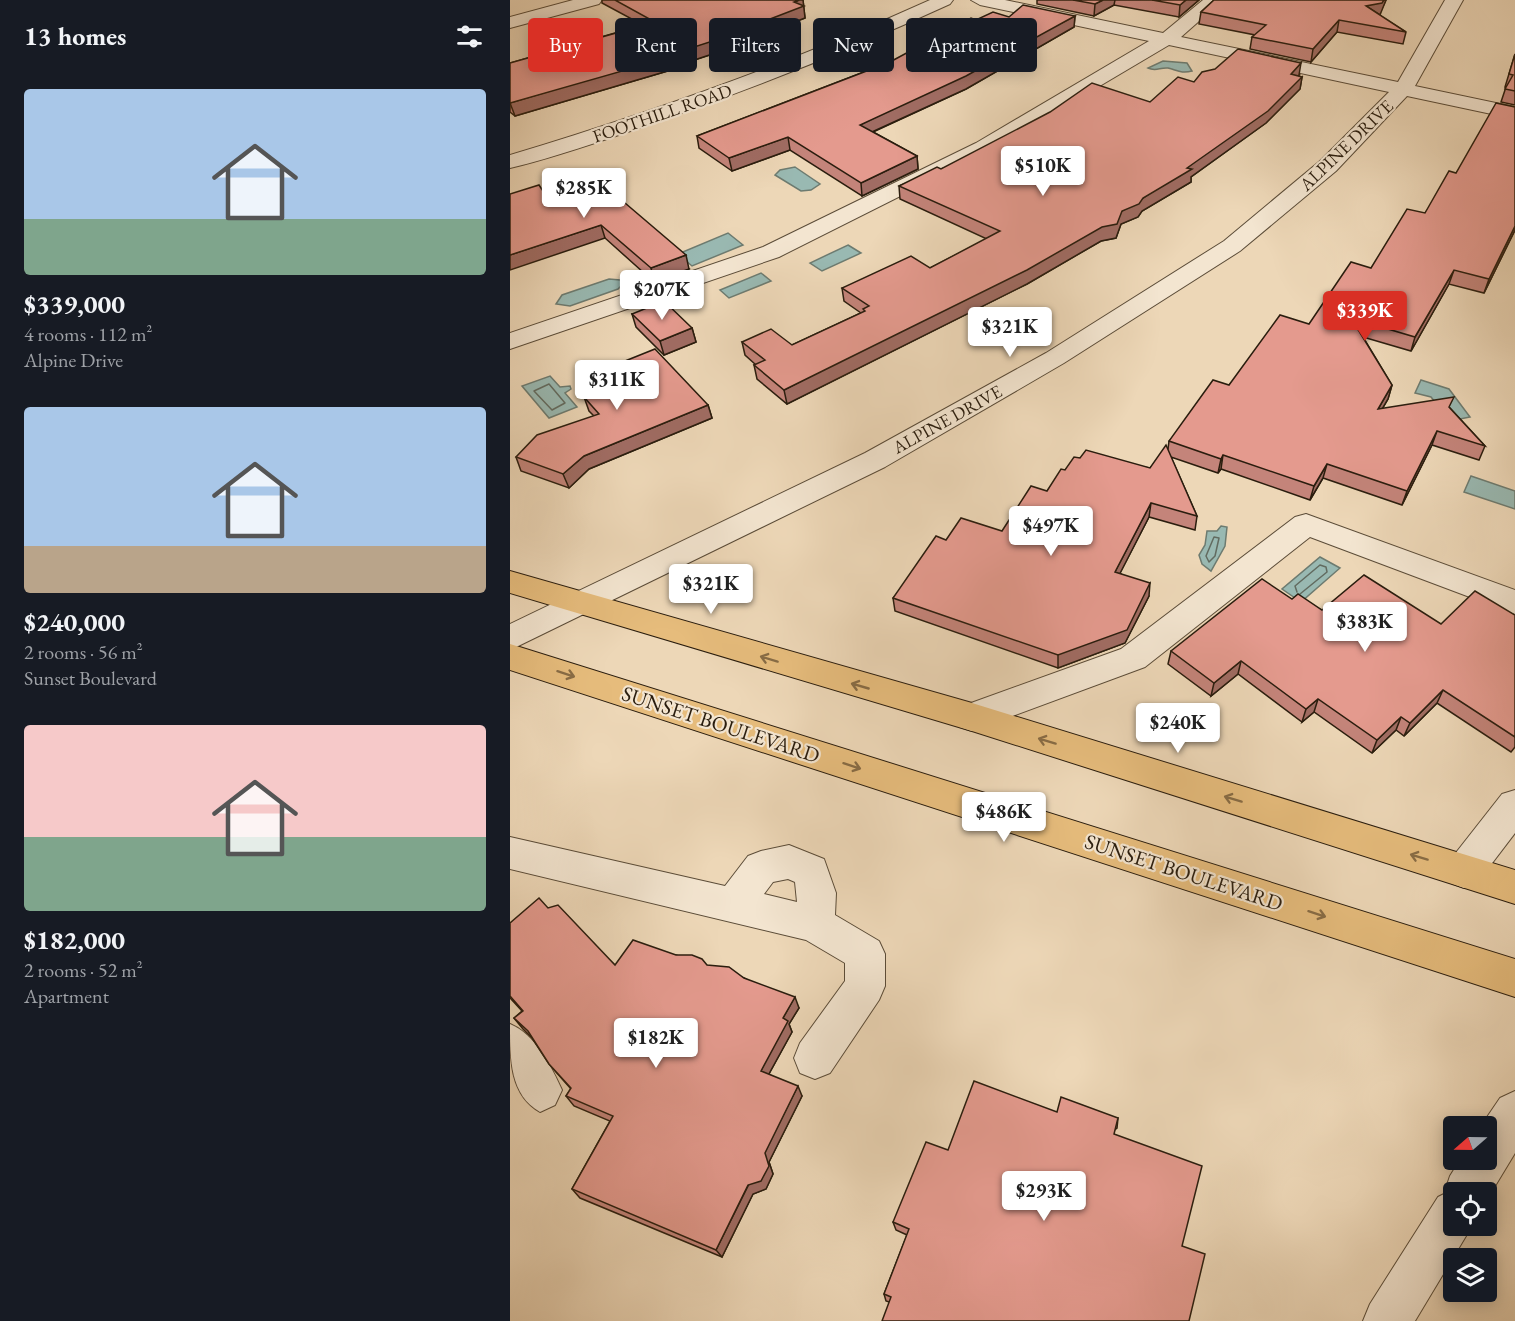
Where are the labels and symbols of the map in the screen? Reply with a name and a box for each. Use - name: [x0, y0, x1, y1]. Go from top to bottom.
- street label: FOOTHILL ROAD: [589, 78, 735, 148]
- street label: ALPINE DRIVE: [1293, 94, 1398, 196]
- pin: $510K: [1001, 146, 1085, 197]
- pin: $285K: [542, 168, 626, 219]
- pin: $207K: [620, 270, 704, 321]
- pin: $339K: [1323, 291, 1407, 342]
- pin: $321K: [968, 307, 1052, 358]
- pin: $311K: [575, 360, 659, 411]
- street label: ALPINE DRIVE: [887, 379, 1006, 459]
- pin: $497K: [1009, 506, 1093, 557]
- pin: $321K: [669, 564, 753, 615]
- pin: $383K: [1323, 602, 1407, 653]
- one-way arrow: [760, 653, 779, 664]
- one-way arrow: [556, 669, 575, 680]
- street label: SUNSET BOULEVARD: [619, 679, 824, 769]
- one-way arrow: [851, 679, 870, 691]
- pin: $240K: [1136, 703, 1220, 754]
- one-way arrow: [1038, 735, 1057, 746]
- one-way arrow: [842, 761, 861, 772]
- pin: $486K: [962, 792, 1046, 843]
- one-way arrow: [1224, 793, 1243, 804]
- street label: SUNSET BOULEVARD: [1082, 827, 1287, 917]
- one-way arrow: [1410, 851, 1429, 862]
- one-way arrow: [1307, 910, 1326, 921]
- pin: $182K: [614, 1018, 698, 1069]
- north arrow: [1443, 1116, 1497, 1170]
- pin: $293K: [1002, 1171, 1086, 1222]

